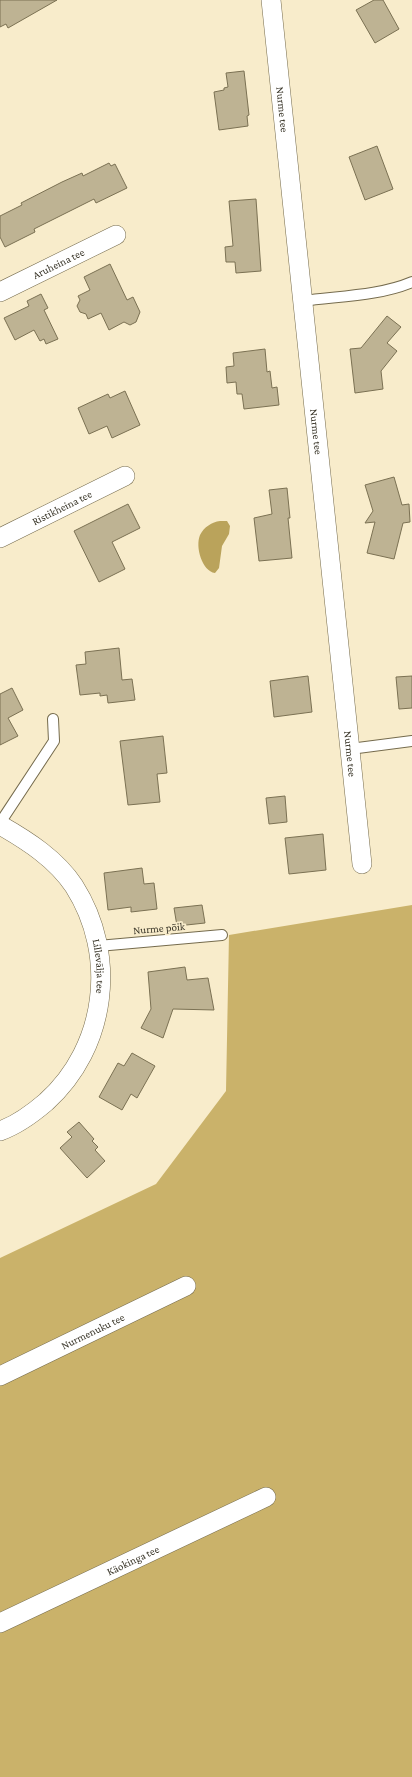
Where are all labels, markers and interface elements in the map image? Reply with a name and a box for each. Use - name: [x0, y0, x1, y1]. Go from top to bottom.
- street label: Nurme tee: [274, 86, 291, 133]
- street label: Aruheina tee: [31, 246, 86, 281]
- street label: Nurme tee: [308, 408, 325, 455]
- street label: Ristikheina tee: [30, 487, 94, 527]
- street label: Nurme tee: [342, 730, 359, 777]
- street label: Nurme põik: [133, 920, 186, 937]
- street label: Lillevälja tee: [90, 938, 107, 994]
- street label: Nurmenuku tee: [59, 1311, 126, 1352]
- street label: Käokinga tee: [105, 1542, 161, 1578]

